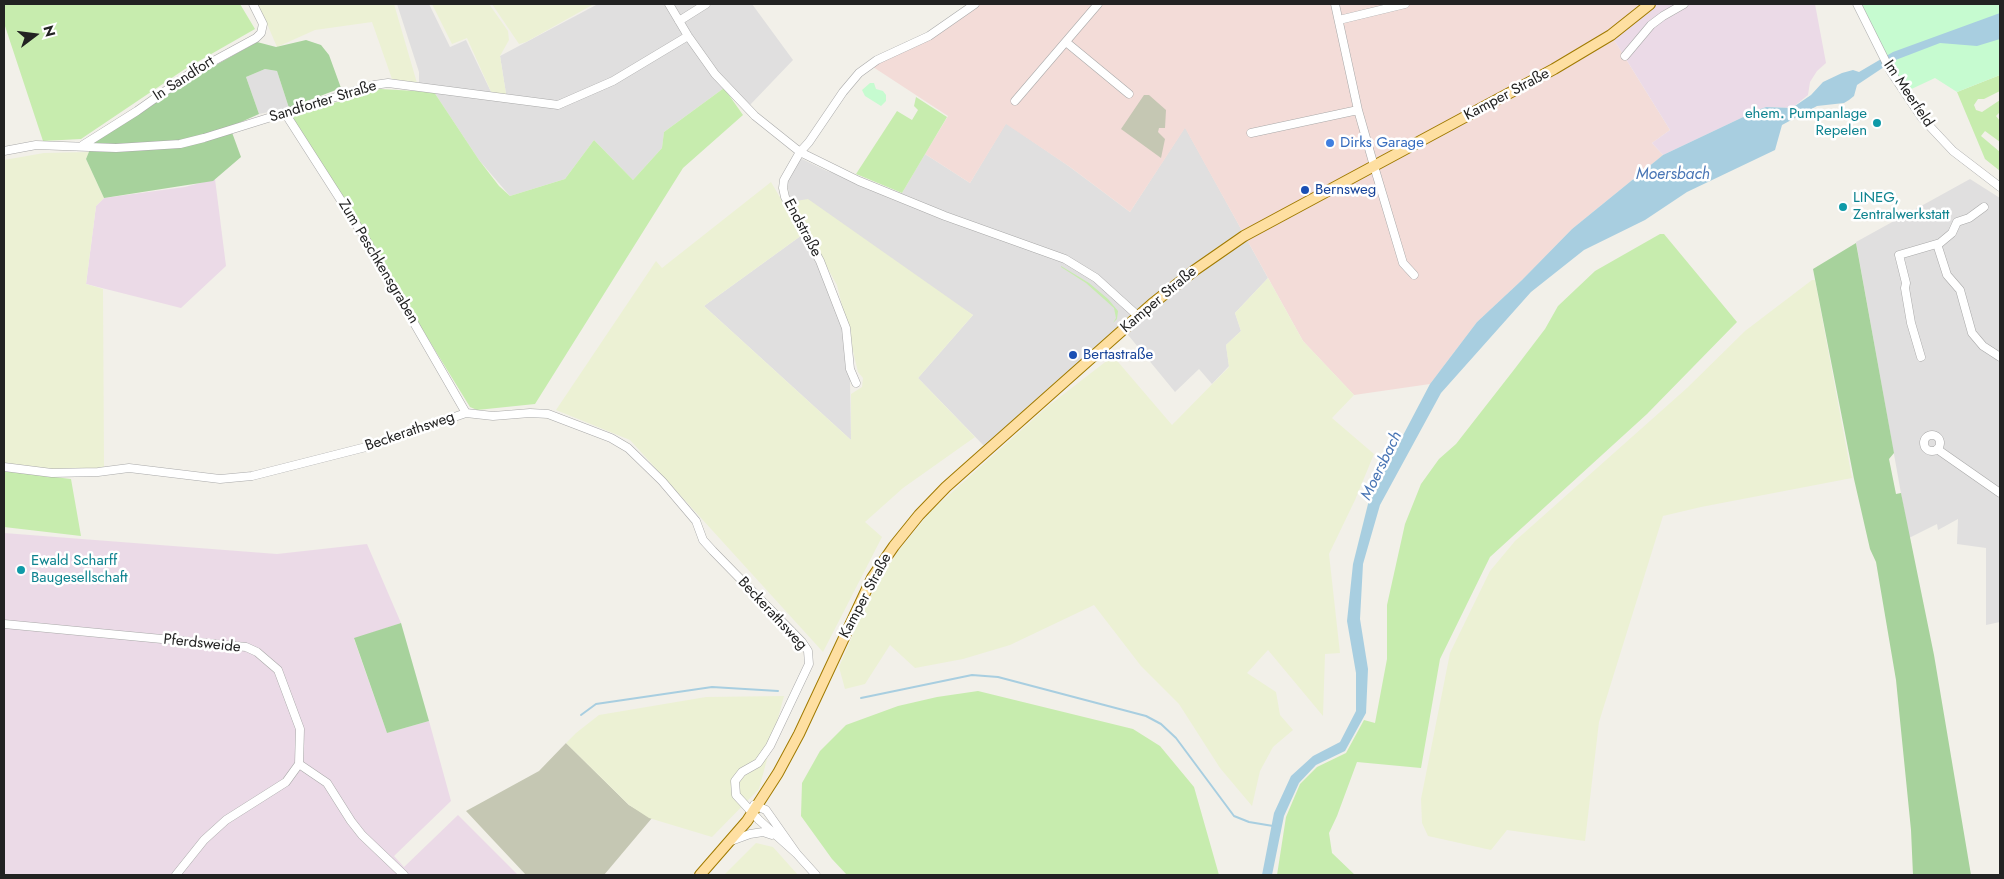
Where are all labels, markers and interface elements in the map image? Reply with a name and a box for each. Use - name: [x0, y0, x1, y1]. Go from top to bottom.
- north arrow: [10, 10, 60, 60]
- text: N: [38, 23, 61, 39]
- street label: In Sandfort: [150, 53, 218, 105]
- street label: Im Meerfeld: [1879, 57, 1937, 131]
- street label: Kamper Straße: [1461, 65, 1553, 125]
- street label: Sandforter Straße: [267, 77, 379, 127]
- place label: ehem. Pumpanlage Repelen: [1745, 105, 1867, 140]
- marker: ehem. Pumpanlage Repelen: [1871, 117, 1883, 129]
- place label: Dirks Garage: [1340, 134, 1424, 152]
- marker: Dirks Garage: [1324, 137, 1336, 149]
- water label: Moersbach: [1636, 165, 1710, 185]
- place label: Bernsweg: [1315, 181, 1376, 199]
- marker: Bernsweg: [1299, 184, 1311, 196]
- place label: LINEG, Zentralwerkstatt: [1853, 189, 1949, 224]
- street label: Endstraße: [779, 196, 825, 260]
- street label: Zum Peschkensgraben: [334, 197, 422, 327]
- marker: LINEG, Zentralwerkstatt: [1837, 201, 1849, 213]
- street label: Kamper Straße: [1117, 263, 1201, 337]
- place label: Bertastraße: [1083, 346, 1153, 364]
- marker: Bertastraße: [1067, 349, 1079, 361]
- street label: Beckerathsweg: [363, 408, 457, 456]
- water label: Moersbach: [1357, 429, 1407, 503]
- street label: Kamper Straße: [836, 550, 896, 642]
- place label: Ewald Scharff Baugesellschaft: [31, 552, 128, 587]
- marker: Ewald Scharff Baugesellschaft: [15, 564, 27, 576]
- street label: Beckerathsweg: [734, 574, 810, 654]
- street label: Pferdsweide: [162, 631, 242, 657]

